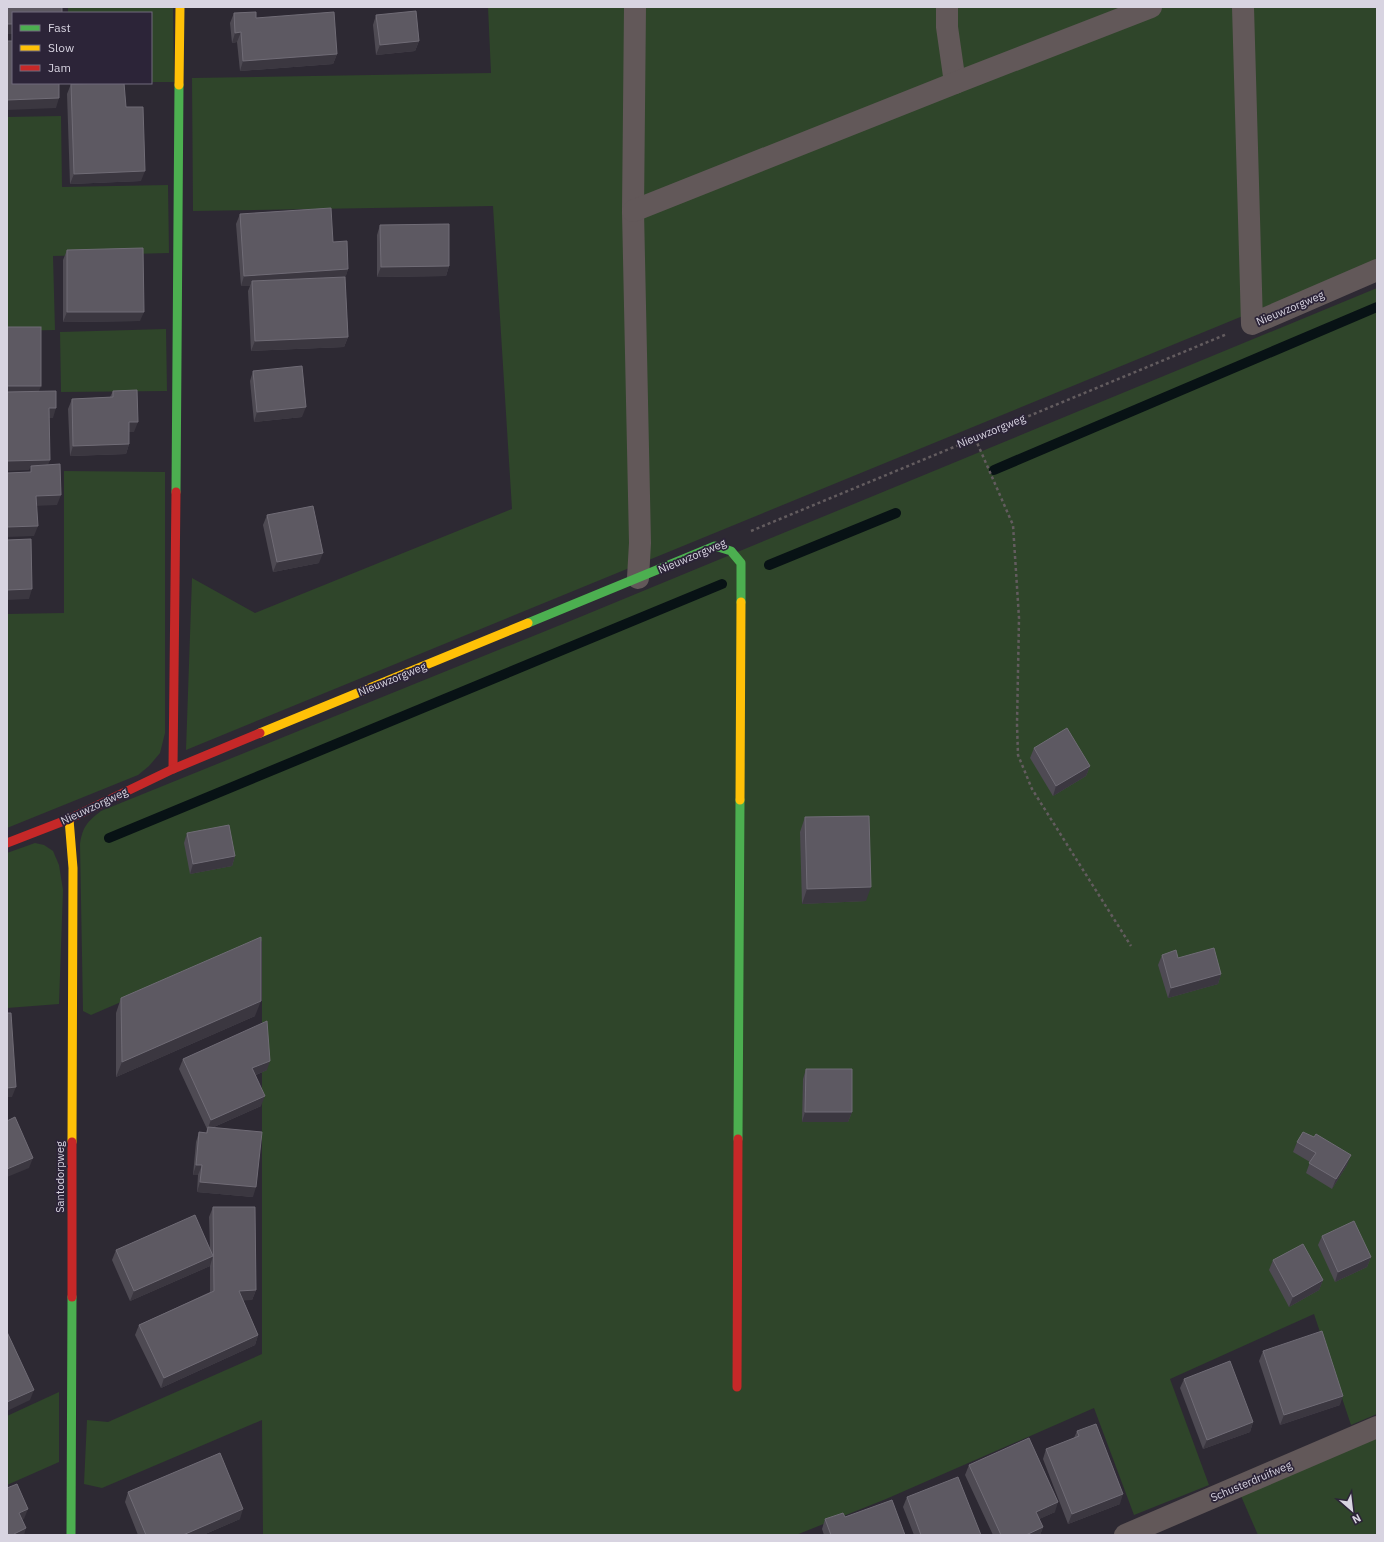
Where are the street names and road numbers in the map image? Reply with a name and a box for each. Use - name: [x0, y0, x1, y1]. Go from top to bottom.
- street label: Nieuwzorgweg: [1254, 287, 1326, 329]
- street label: Nieuwzorgweg: [955, 411, 1027, 451]
- street label: Nieuwzorgweg: [656, 535, 728, 577]
- street label: Nieuwzorgweg: [356, 659, 428, 699]
- street label: Nieuwzorgweg: [58, 784, 130, 828]
- street label: Santodorpweg: [53, 1141, 67, 1213]
- street label: Schusterdruifweg: [1208, 1458, 1294, 1504]

